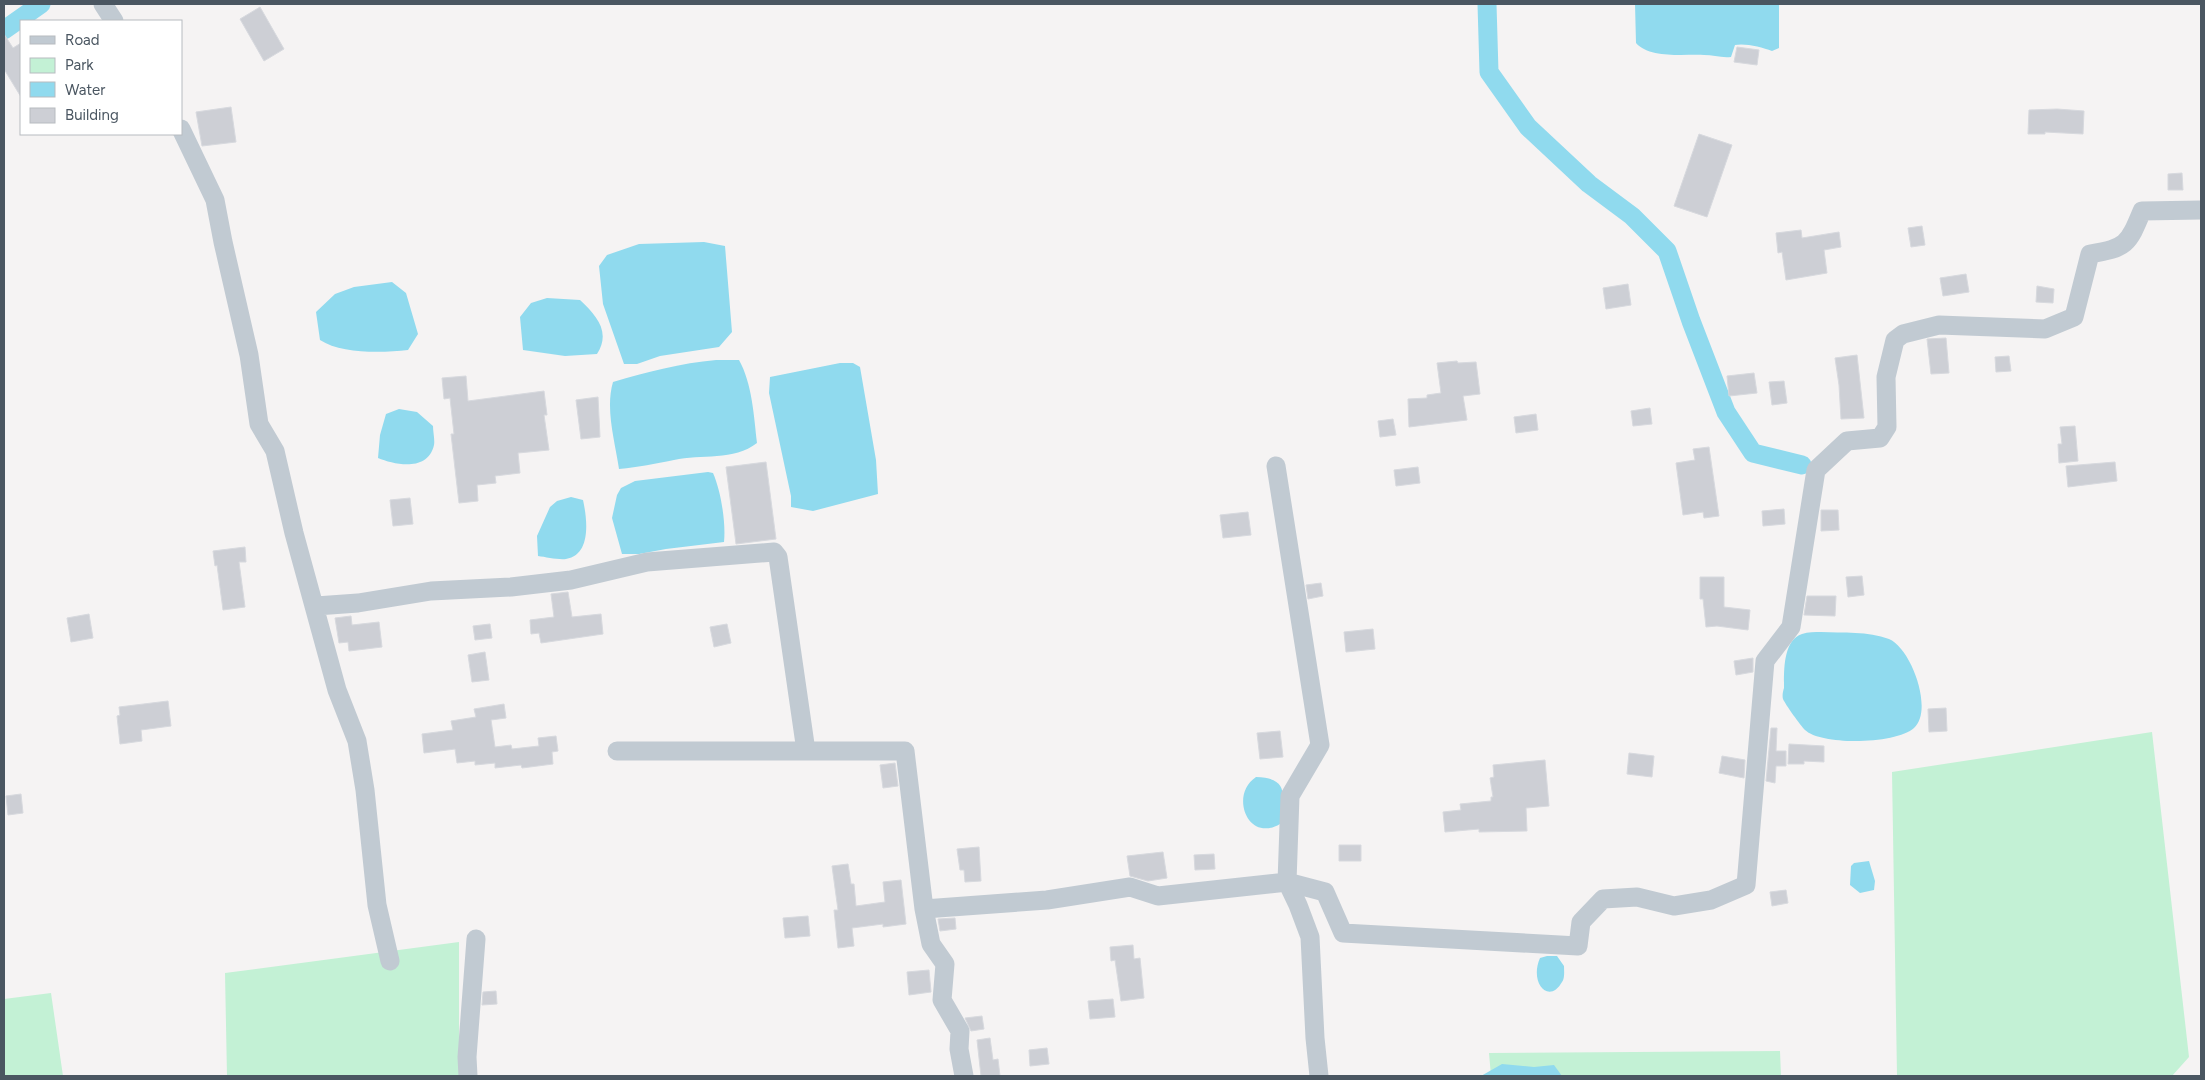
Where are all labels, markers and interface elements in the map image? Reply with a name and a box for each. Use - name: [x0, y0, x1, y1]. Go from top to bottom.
- legend: [20, 20, 182, 135]
- text: Road: [65, 31, 100, 49]
- text: Park: [65, 56, 94, 74]
- text: Water: [65, 81, 105, 99]
- text: Building: [65, 106, 119, 124]

